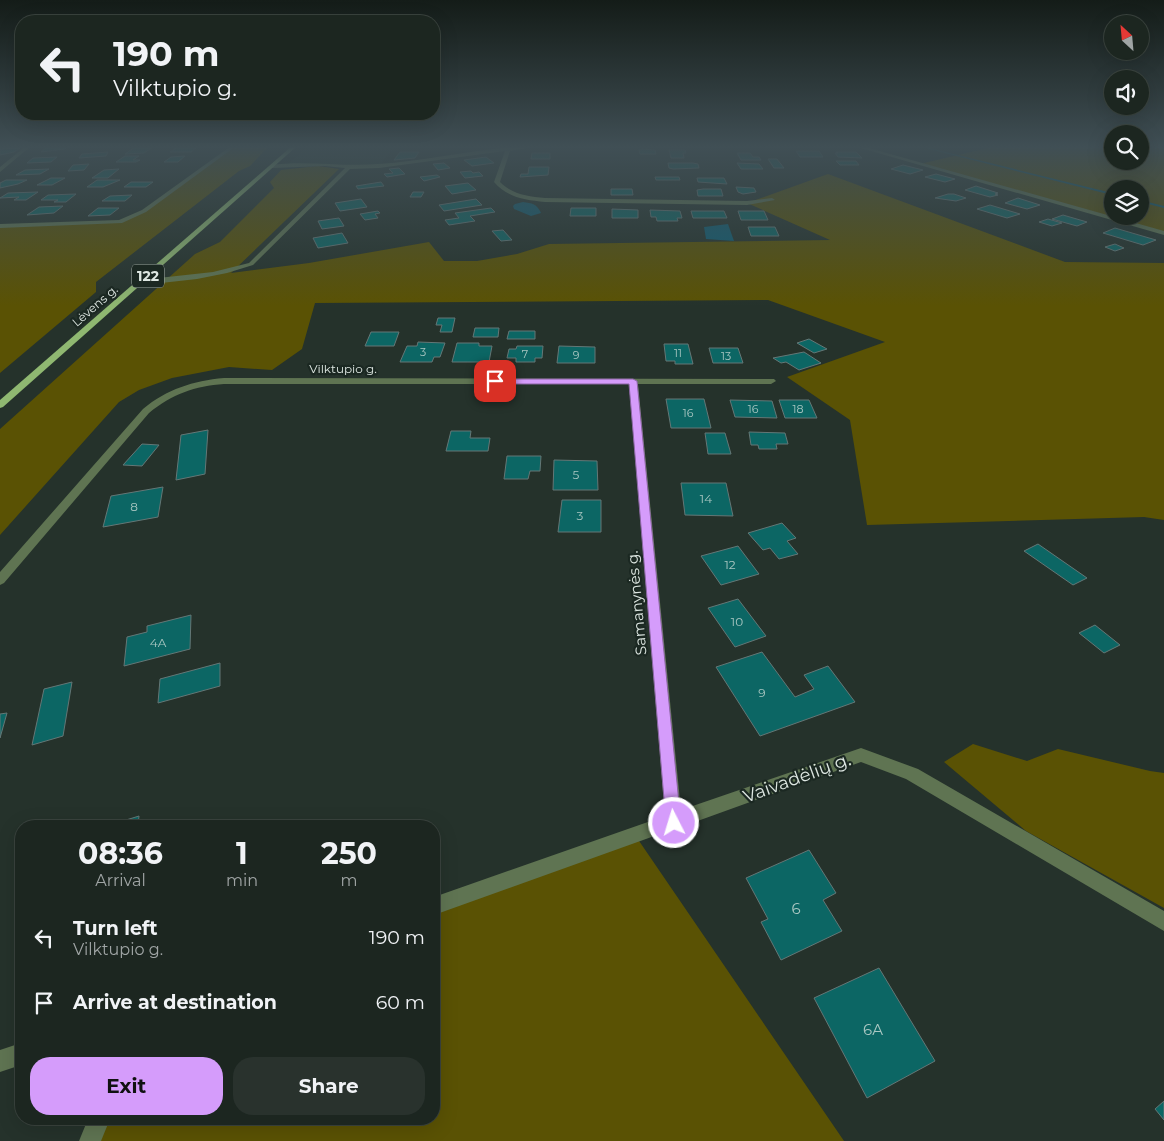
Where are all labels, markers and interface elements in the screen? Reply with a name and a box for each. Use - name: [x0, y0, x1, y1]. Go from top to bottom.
- north arrow: [1104, 15, 1149, 60]
- map controls: [1104, 15, 1149, 225]
- text: 190 m: [113, 32, 219, 75]
- icon: left: [30, 35, 95, 100]
- button: sound: [1104, 70, 1149, 115]
- text: Vilktupio g.: [113, 75, 237, 102]
- button: search: [1104, 125, 1149, 170]
- button: layers: [1104, 180, 1149, 225]
- road number: 122: [132, 264, 164, 288]
- street label: Lėvens g.: [69, 282, 121, 330]
- house number: 3: [420, 345, 426, 359]
- house number: 11: [674, 346, 682, 360]
- house number: 7: [522, 347, 528, 361]
- house number: 9: [573, 348, 580, 362]
- house number: 13: [721, 349, 731, 363]
- pin: [474, 360, 516, 402]
- street label: Vilktupio g.: [309, 361, 377, 376]
- icon: arrive: [481, 367, 509, 395]
- house number: 16: [748, 402, 759, 416]
- house number: 18: [793, 402, 804, 416]
- house number: 16: [683, 406, 694, 420]
- house number: 5: [573, 467, 580, 482]
- house number: 14: [700, 491, 712, 506]
- house number: 8: [130, 499, 138, 514]
- house number: 3: [577, 508, 584, 523]
- street label: Samanynės g.: [622, 550, 651, 656]
- house number: 12: [724, 557, 736, 572]
- house number: 10: [731, 614, 743, 629]
- house number: 4A: [150, 635, 167, 650]
- house number: 9: [758, 685, 766, 700]
- street label: Vaivadėlių g.: [740, 748, 854, 808]
- position arrow: [647, 796, 699, 848]
- text: 08:36: [78, 835, 163, 872]
- text: 1: [236, 835, 248, 872]
- text: 250: [321, 835, 377, 872]
- text: Arrival: [95, 871, 146, 890]
- text: min: [226, 871, 258, 890]
- text: m: [341, 871, 358, 890]
- house number: 6: [791, 899, 801, 918]
- text: Turn left: [73, 917, 158, 940]
- icon: left: [30, 924, 58, 952]
- text: 190 m: [369, 926, 425, 949]
- text: Vilktupio g.: [73, 940, 163, 959]
- icon: arrive: [30, 989, 58, 1017]
- text: Arrive at destination: [73, 991, 277, 1014]
- text: 60 m: [376, 991, 425, 1014]
- house number: 6A: [863, 1020, 883, 1039]
- button: Exit: [30, 1057, 223, 1115]
- button: Share: [233, 1057, 425, 1115]

